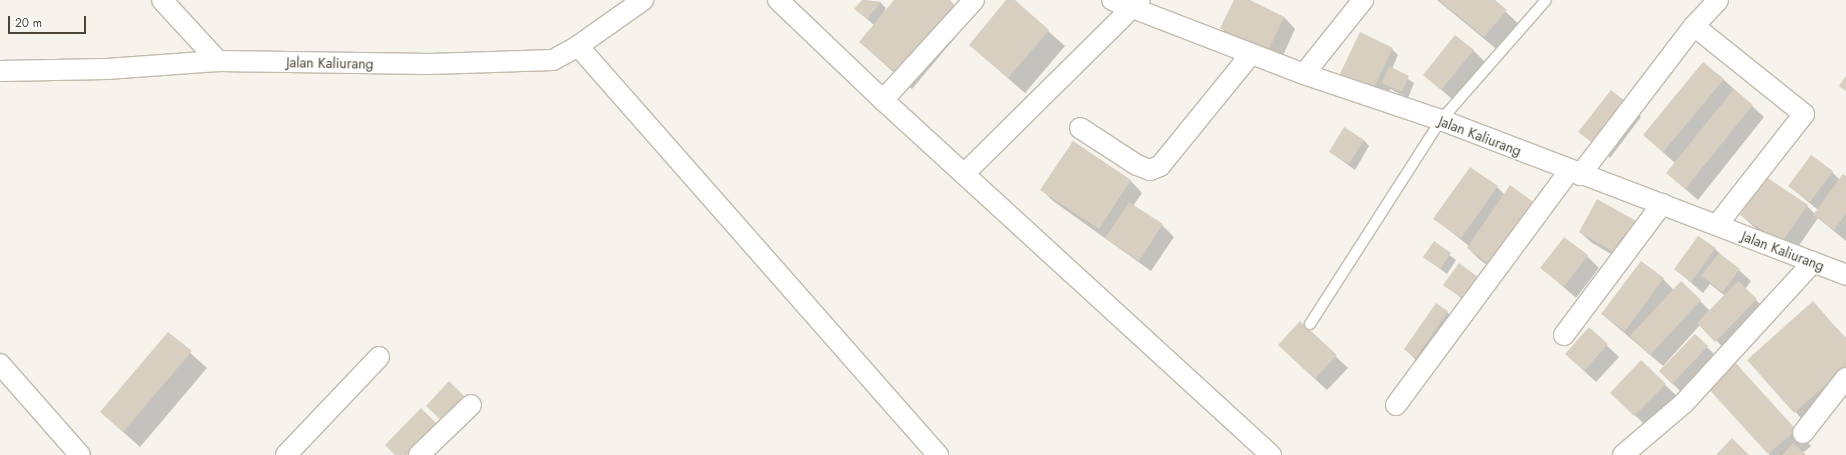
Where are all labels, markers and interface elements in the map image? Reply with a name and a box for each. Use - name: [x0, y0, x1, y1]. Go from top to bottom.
- scale bar: [10, 8, 88, 34]
- text: 20 m: [15, 14, 42, 32]
- street label: Jalan Kaliurang: [286, 54, 374, 72]
- street label: Jalan Kaliurang: [1436, 113, 1524, 159]
- street label: Jalan Kaliurang: [1739, 228, 1827, 274]

